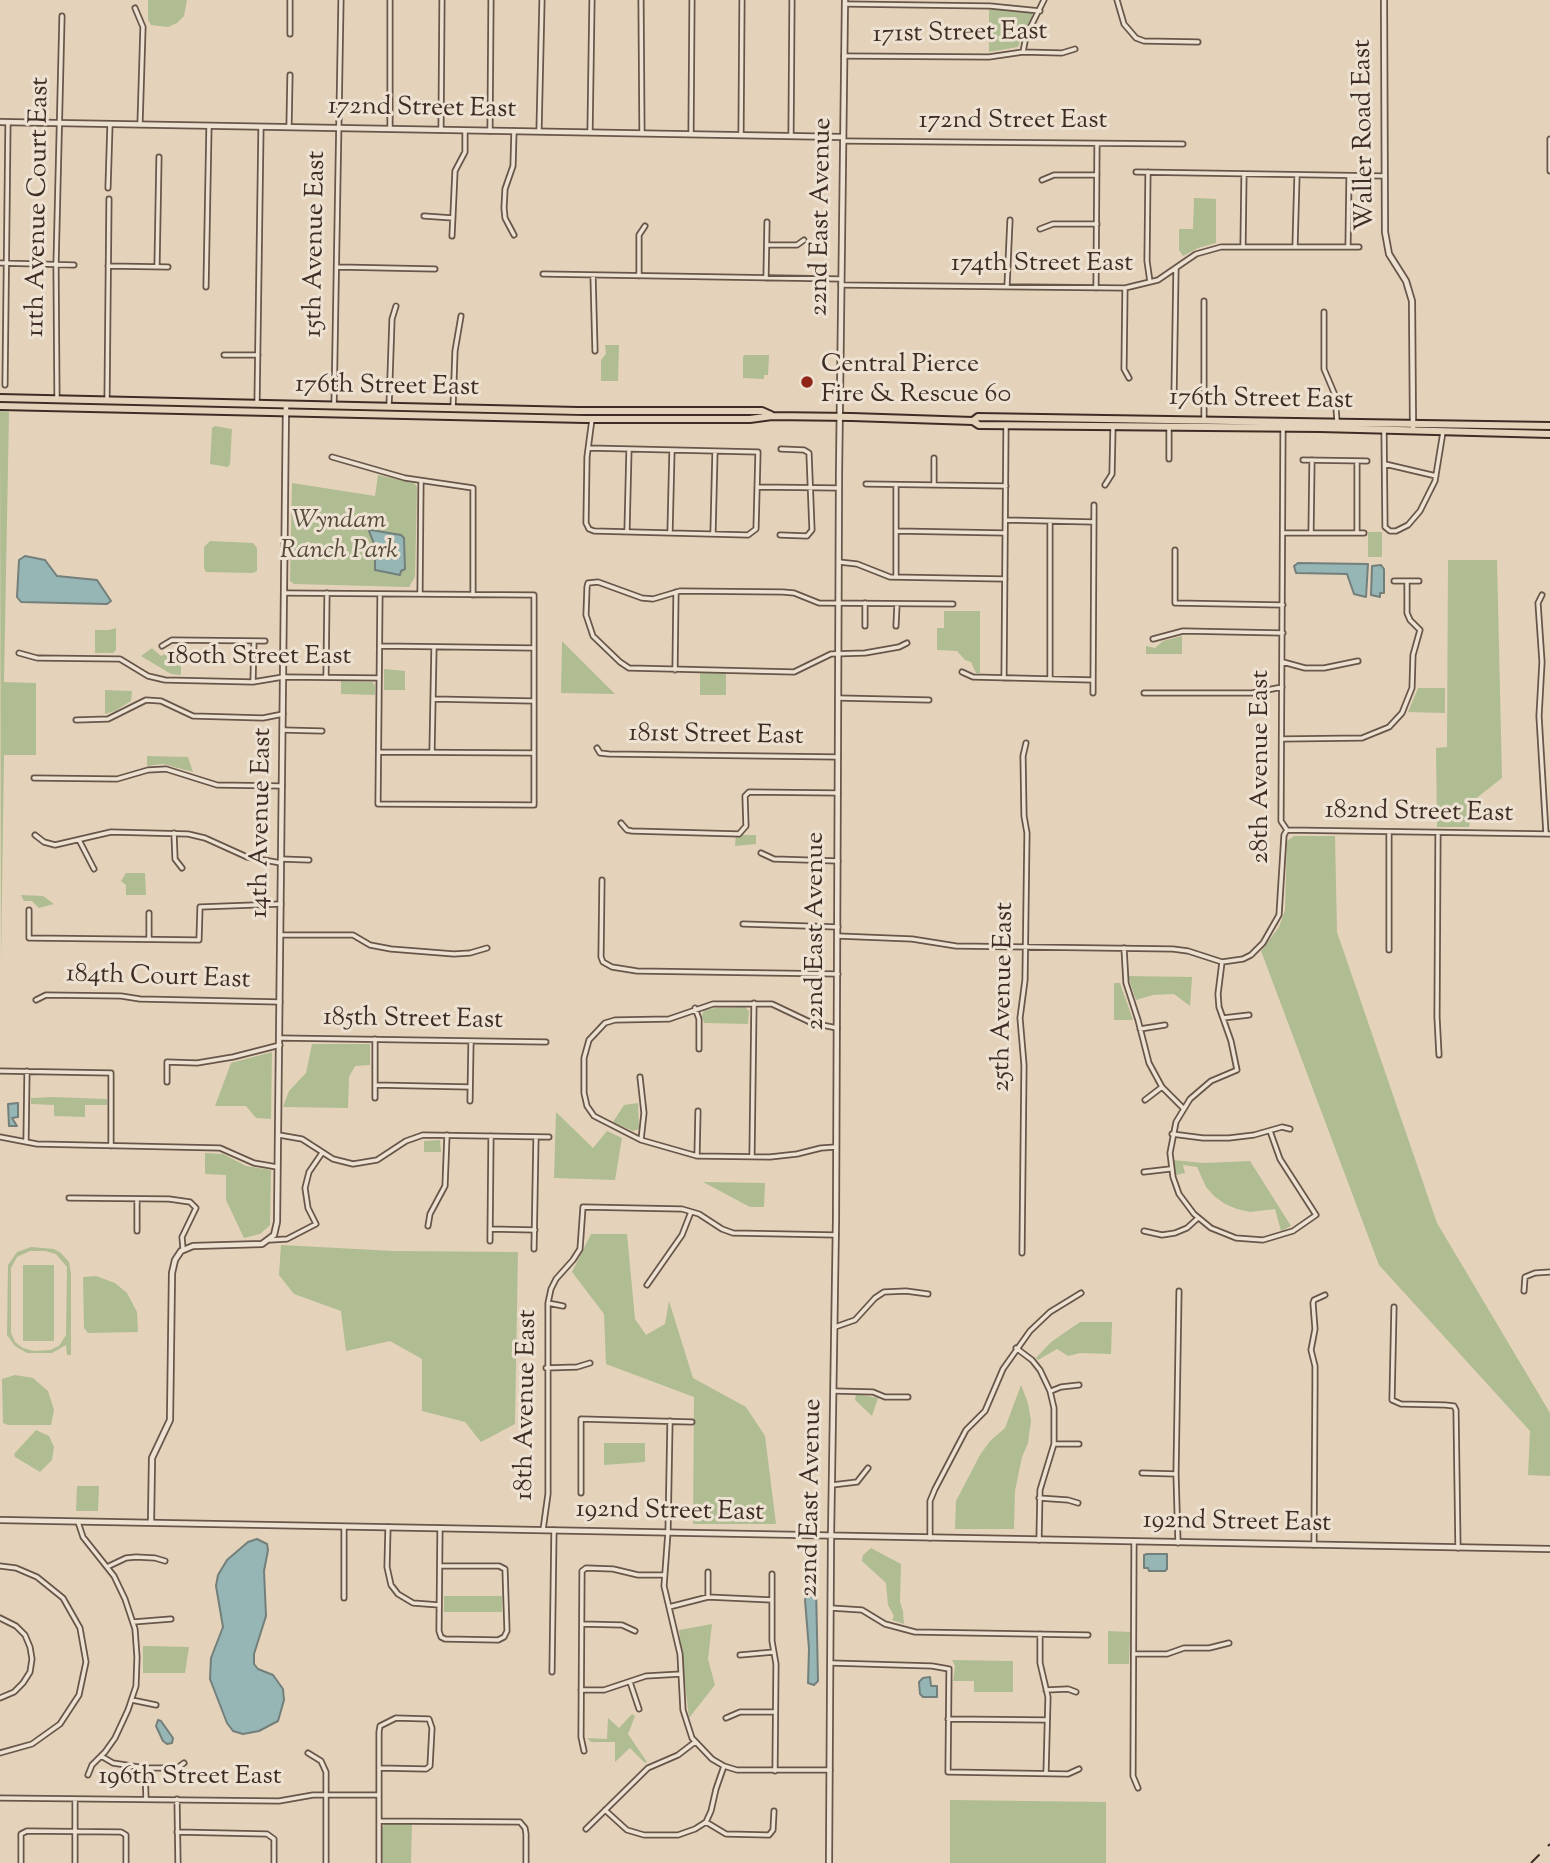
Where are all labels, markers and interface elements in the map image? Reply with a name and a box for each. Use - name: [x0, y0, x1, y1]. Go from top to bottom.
- street label: 171st Street East: [872, 18, 1048, 52]
- street label: Waller Road East: [1349, 39, 1383, 231]
- street label: 11th Avenue Court East: [22, 77, 58, 337]
- street label: 172nd Street East: [327, 93, 517, 127]
- street label: 172nd Street East: [919, 107, 1107, 139]
- street label: 22nd East Avenue: [806, 117, 840, 317]
- street label: 15th Avenue East: [300, 150, 334, 338]
- street label: 174th Street East: [951, 250, 1133, 282]
- place label: Central Pierce Fire & Rescue 60: [821, 351, 1011, 412]
- street label: 176th Street East: [295, 371, 479, 405]
- marker: Central Pierce Fire & Rescue 60: [799, 374, 815, 390]
- street label: 176th Street East: [1169, 384, 1353, 418]
- park label: Wyndam Ranch Park: [280, 507, 398, 568]
- street label: 180th Street East: [167, 643, 351, 675]
- street label: 28th Avenue East: [1247, 670, 1279, 864]
- street label: 181st Street East: [628, 720, 804, 754]
- street label: 14th Avenue East: [246, 727, 280, 919]
- street label: 182nd Street East: [1324, 797, 1514, 831]
- street label: 22nd East Avenue: [802, 832, 834, 1030]
- street label: 25th Avenue East: [988, 902, 1022, 1092]
- street label: 184th Court East: [65, 960, 251, 998]
- street label: 185th Street East: [323, 1004, 503, 1038]
- street label: 18th Avenue East: [511, 1309, 545, 1501]
- street label: 22nd East Avenue: [796, 1398, 830, 1598]
- street label: 192nd Street East: [576, 1496, 764, 1530]
- street label: 192nd Street East: [1143, 1507, 1331, 1541]
- street label: 196th Street East: [98, 1763, 282, 1795]

